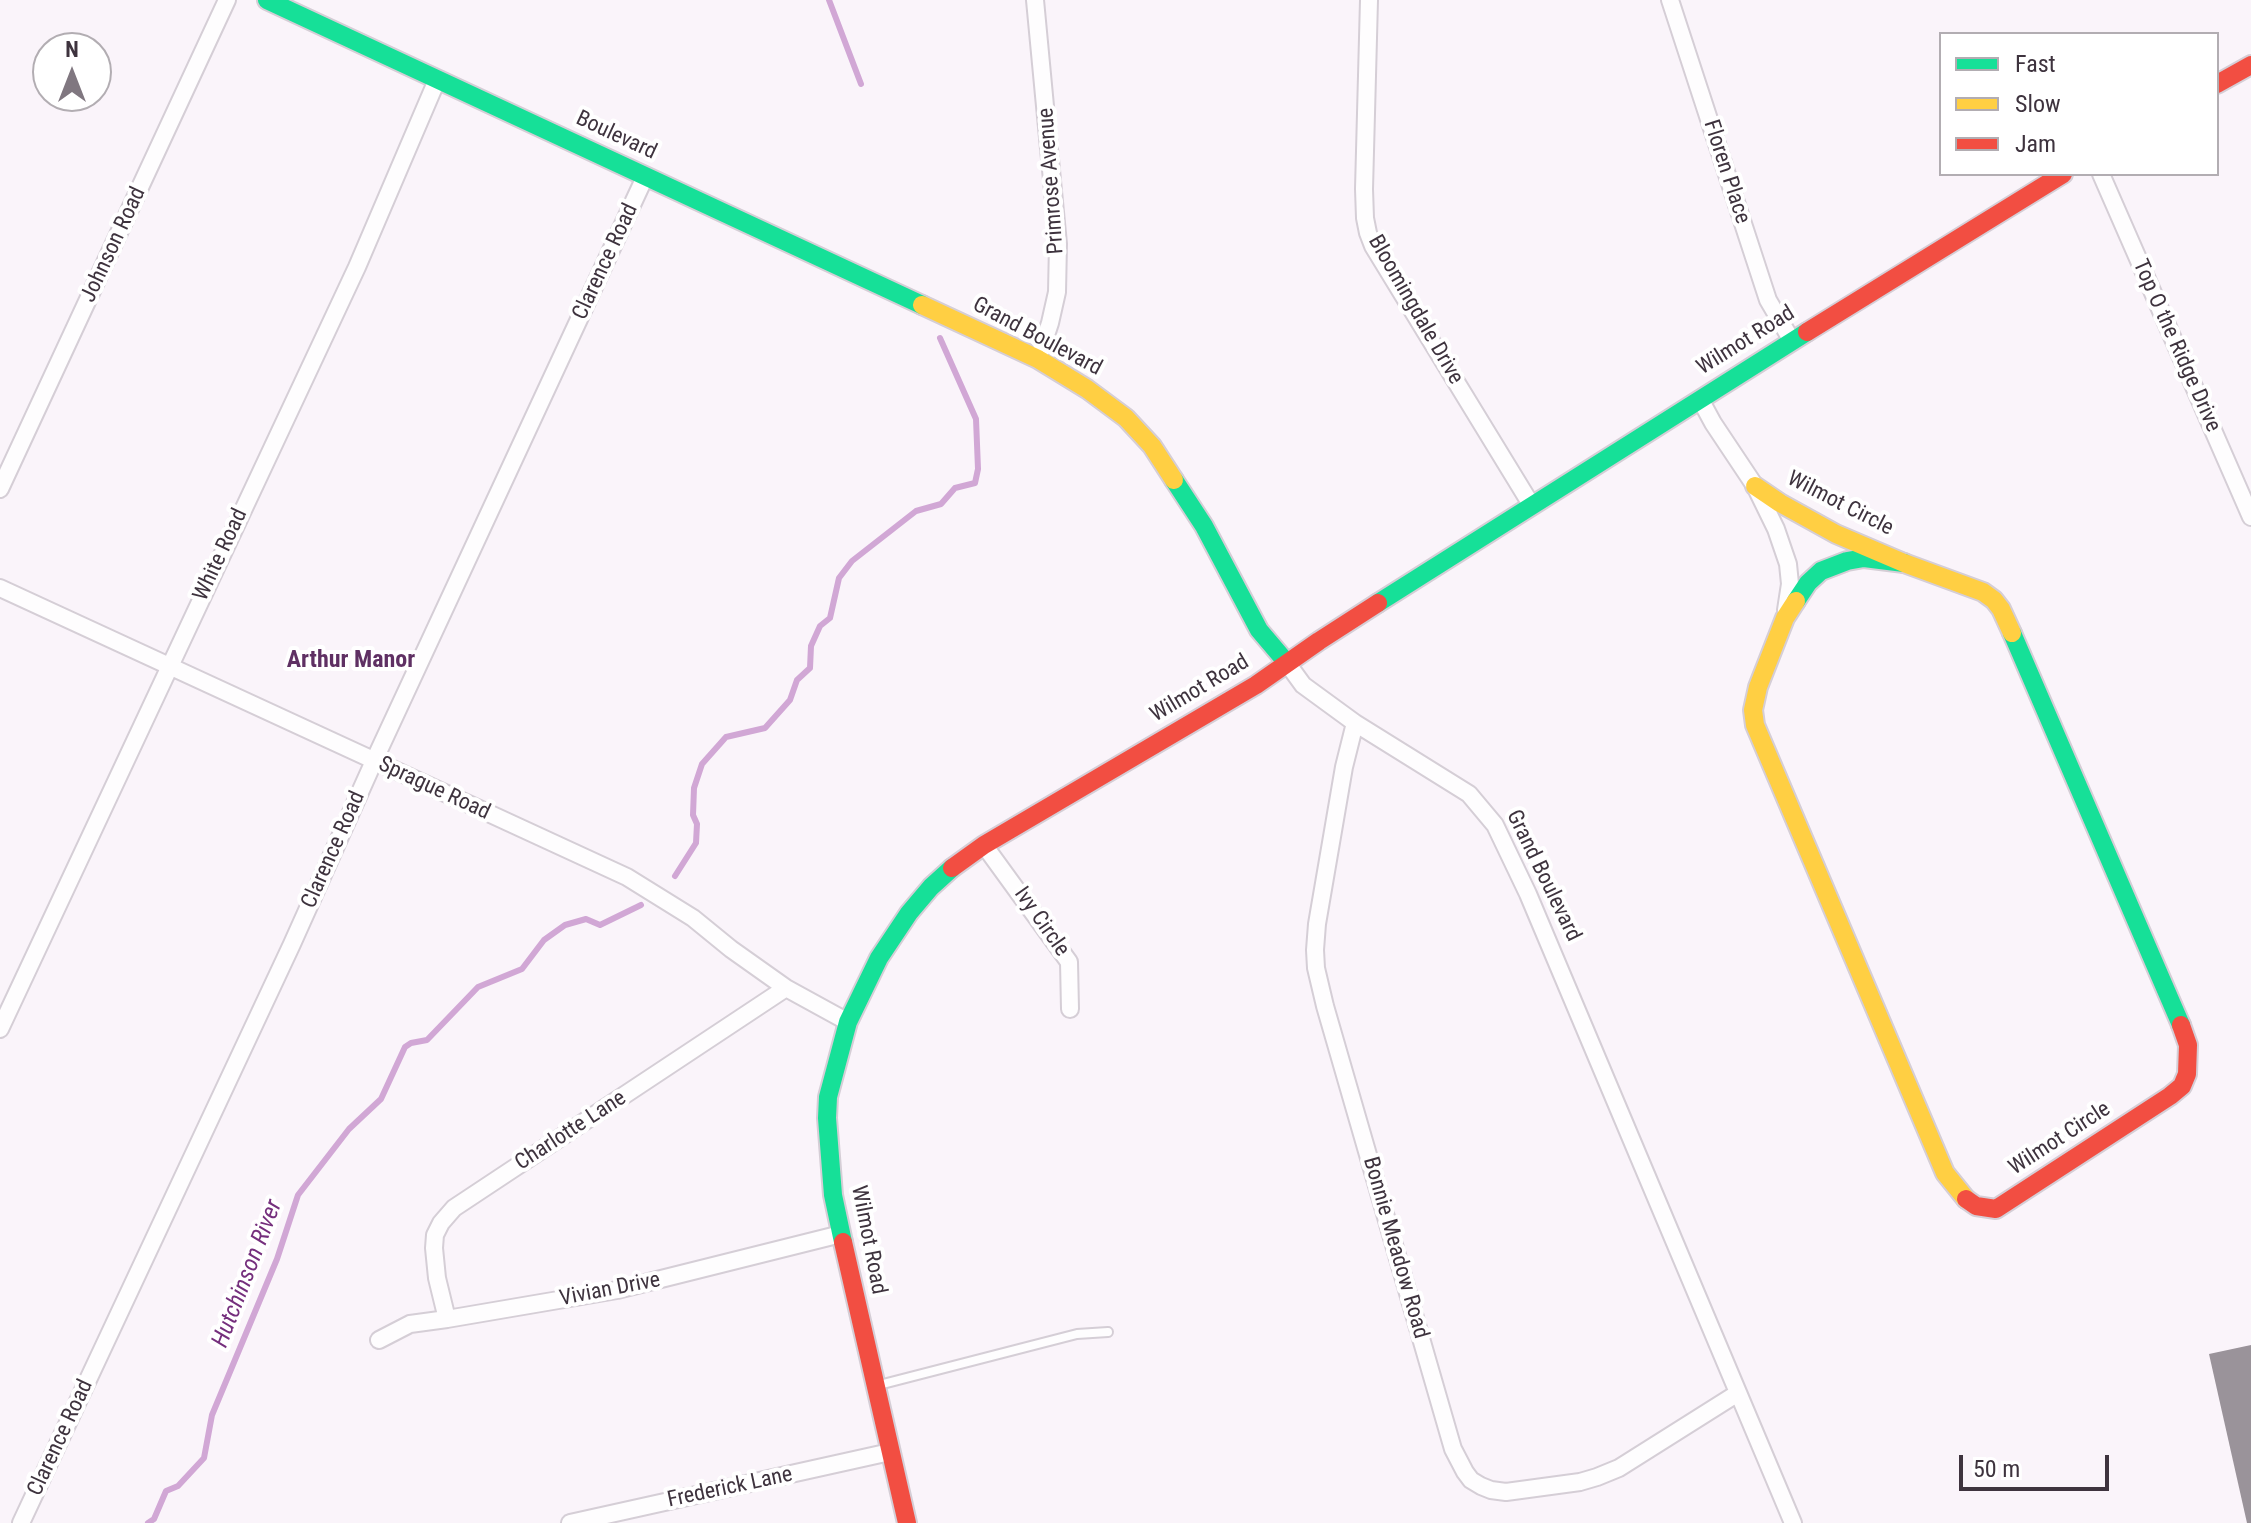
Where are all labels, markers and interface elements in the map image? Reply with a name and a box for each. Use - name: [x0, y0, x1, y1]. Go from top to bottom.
- north arrow: [32, 32, 112, 112]
- legend: [1939, 32, 2219, 176]
- text: N: [65, 37, 79, 62]
- text: Fast: [2015, 50, 2056, 78]
- text: Slow: [2015, 90, 2061, 118]
- street label: Boulevard: [571, 106, 661, 166]
- street label: Primrose Avenue: [1034, 107, 1070, 255]
- street label: Floren Place: [1697, 117, 1755, 227]
- text: Jam: [2015, 130, 2056, 158]
- street label: Johnson Road: [76, 183, 152, 307]
- street label: Clarence Road: [568, 200, 644, 324]
- street label: Bloomingdale Drive: [1362, 231, 1468, 389]
- street label: Top O the Ridge Drive: [2126, 256, 2226, 436]
- street label: Grand Boulevard: [968, 292, 1106, 382]
- street label: Wilmot Road: [1692, 301, 1800, 381]
- street label: Wilmot Circle: [1783, 466, 1897, 542]
- street label: White Road: [188, 505, 254, 605]
- district label: Arthur Manor: [287, 647, 415, 675]
- street label: Wilmot Road: [1146, 649, 1254, 729]
- street label: Sprague Road: [374, 752, 494, 826]
- street label: Clarence Road: [296, 787, 372, 913]
- street label: Grand Boulevard: [1500, 806, 1586, 946]
- street label: Ivy Circle: [1008, 882, 1074, 962]
- street label: Charlotte Lane: [511, 1085, 631, 1177]
- street label: Wilmot Circle: [2004, 1096, 2116, 1182]
- street label: Bonnie Meadow Road: [1356, 1154, 1434, 1342]
- street label: Wilmot Road: [845, 1183, 891, 1297]
- water label: Hutchinson River: [207, 1196, 289, 1352]
- street label: Vivian Drive: [557, 1267, 663, 1313]
- street label: Clarence Road: [23, 1376, 99, 1500]
- scale bar: [1963, 1439, 2113, 1489]
- text: 50 m: [1973, 1455, 2020, 1483]
- street label: Frederick Lane: [665, 1462, 795, 1514]

